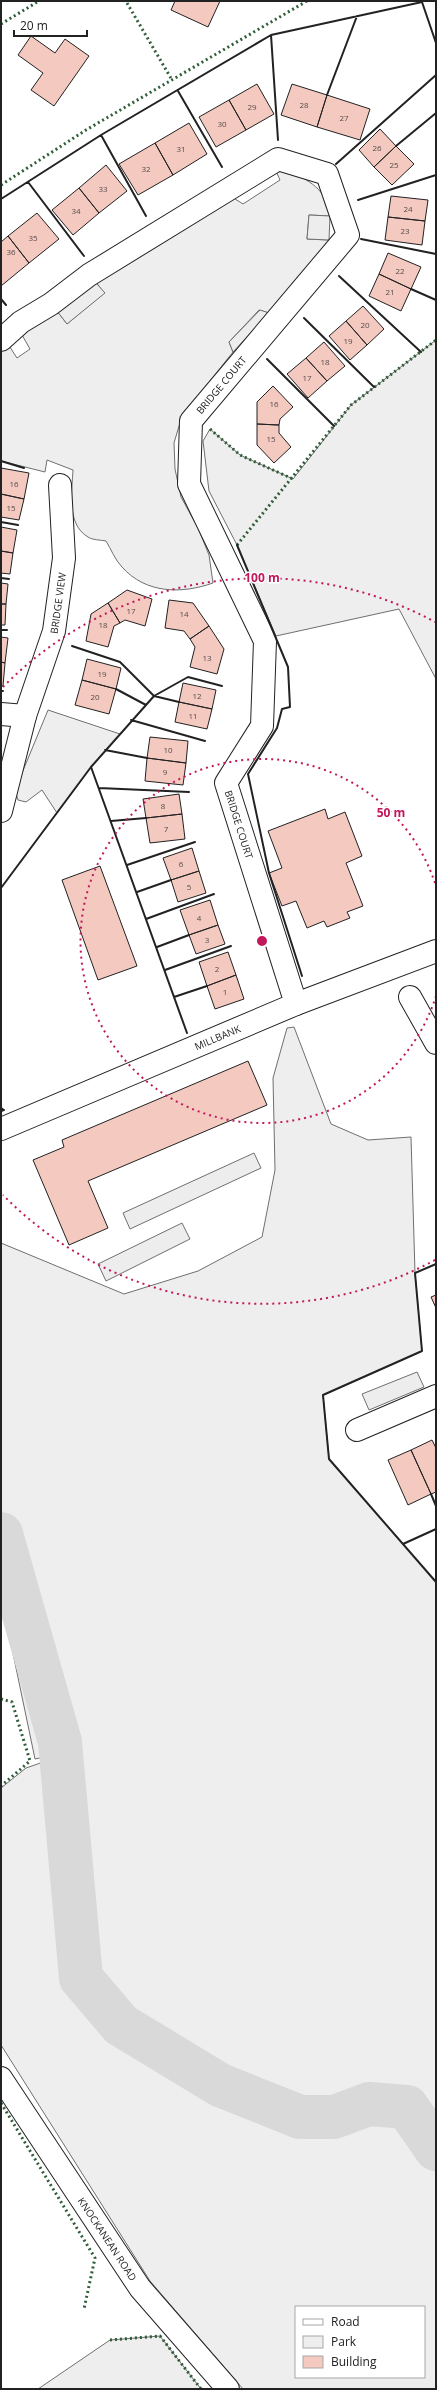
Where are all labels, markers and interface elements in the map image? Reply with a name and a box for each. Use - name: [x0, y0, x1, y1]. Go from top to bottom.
- scale bar: [14, 12, 87, 38]
- text: 20 m: [20, 17, 48, 34]
- house number: 28: [299, 99, 309, 110]
- house number: 29: [247, 101, 257, 112]
- house number: 27: [339, 112, 349, 123]
- house number: 30: [217, 118, 227, 129]
- house number: 26: [372, 142, 382, 153]
- house number: 31: [176, 143, 186, 154]
- house number: 25: [389, 159, 399, 170]
- house number: 32: [141, 163, 151, 174]
- house number: 33: [98, 183, 108, 194]
- house number: 24: [403, 203, 413, 214]
- house number: 34: [71, 205, 81, 216]
- house number: 23: [400, 225, 410, 236]
- house number: 35: [28, 232, 38, 243]
- house number: 36: [6, 246, 16, 257]
- house number: 22: [395, 265, 405, 276]
- house number: 21: [385, 286, 395, 297]
- house number: 20: [360, 319, 370, 330]
- house number: 19: [343, 335, 353, 346]
- street label: BRIDGE COURT: [193, 353, 250, 417]
- house number: 18: [320, 356, 330, 367]
- house number: 17: [302, 372, 312, 383]
- house number: 16: [269, 398, 279, 409]
- house number: 15: [266, 433, 276, 444]
- house number: 16: [9, 478, 19, 489]
- house number: 15: [6, 502, 16, 513]
- text: 100 m: [244, 569, 280, 586]
- street label: BRIDGE VIEW: [47, 571, 69, 635]
- house number: 17: [126, 605, 136, 616]
- house number: 14: [179, 608, 189, 619]
- house number: 18: [98, 619, 108, 630]
- house number: 13: [202, 652, 212, 663]
- house number: 19: [97, 668, 107, 679]
- house number: 12: [192, 690, 202, 701]
- house number: 20: [90, 691, 100, 702]
- house number: 11: [188, 710, 198, 721]
- house number: 10: [163, 744, 173, 755]
- house number: 9: [163, 766, 168, 777]
- street label: BRIDGE COURT: [222, 788, 257, 861]
- house number: 8: [161, 800, 166, 811]
- text: 50 m: [377, 804, 405, 821]
- house number: 7: [164, 823, 169, 834]
- house number: 6: [179, 858, 184, 869]
- house number: 5: [187, 881, 192, 892]
- house number: 4: [197, 912, 202, 923]
- house number: 3: [205, 934, 210, 945]
- centre of rings: [255, 934, 269, 948]
- house number: 2: [215, 963, 220, 974]
- house number: 1: [223, 986, 227, 997]
- street label: MILLBANK: [192, 1021, 243, 1053]
- street label: KNOCKANEAN ROAD: [75, 2195, 140, 2283]
- legend: [295, 2306, 425, 2378]
- text: Road: [331, 2313, 360, 2330]
- text: Park: [331, 2333, 357, 2350]
- text: Building: [331, 2353, 377, 2370]

